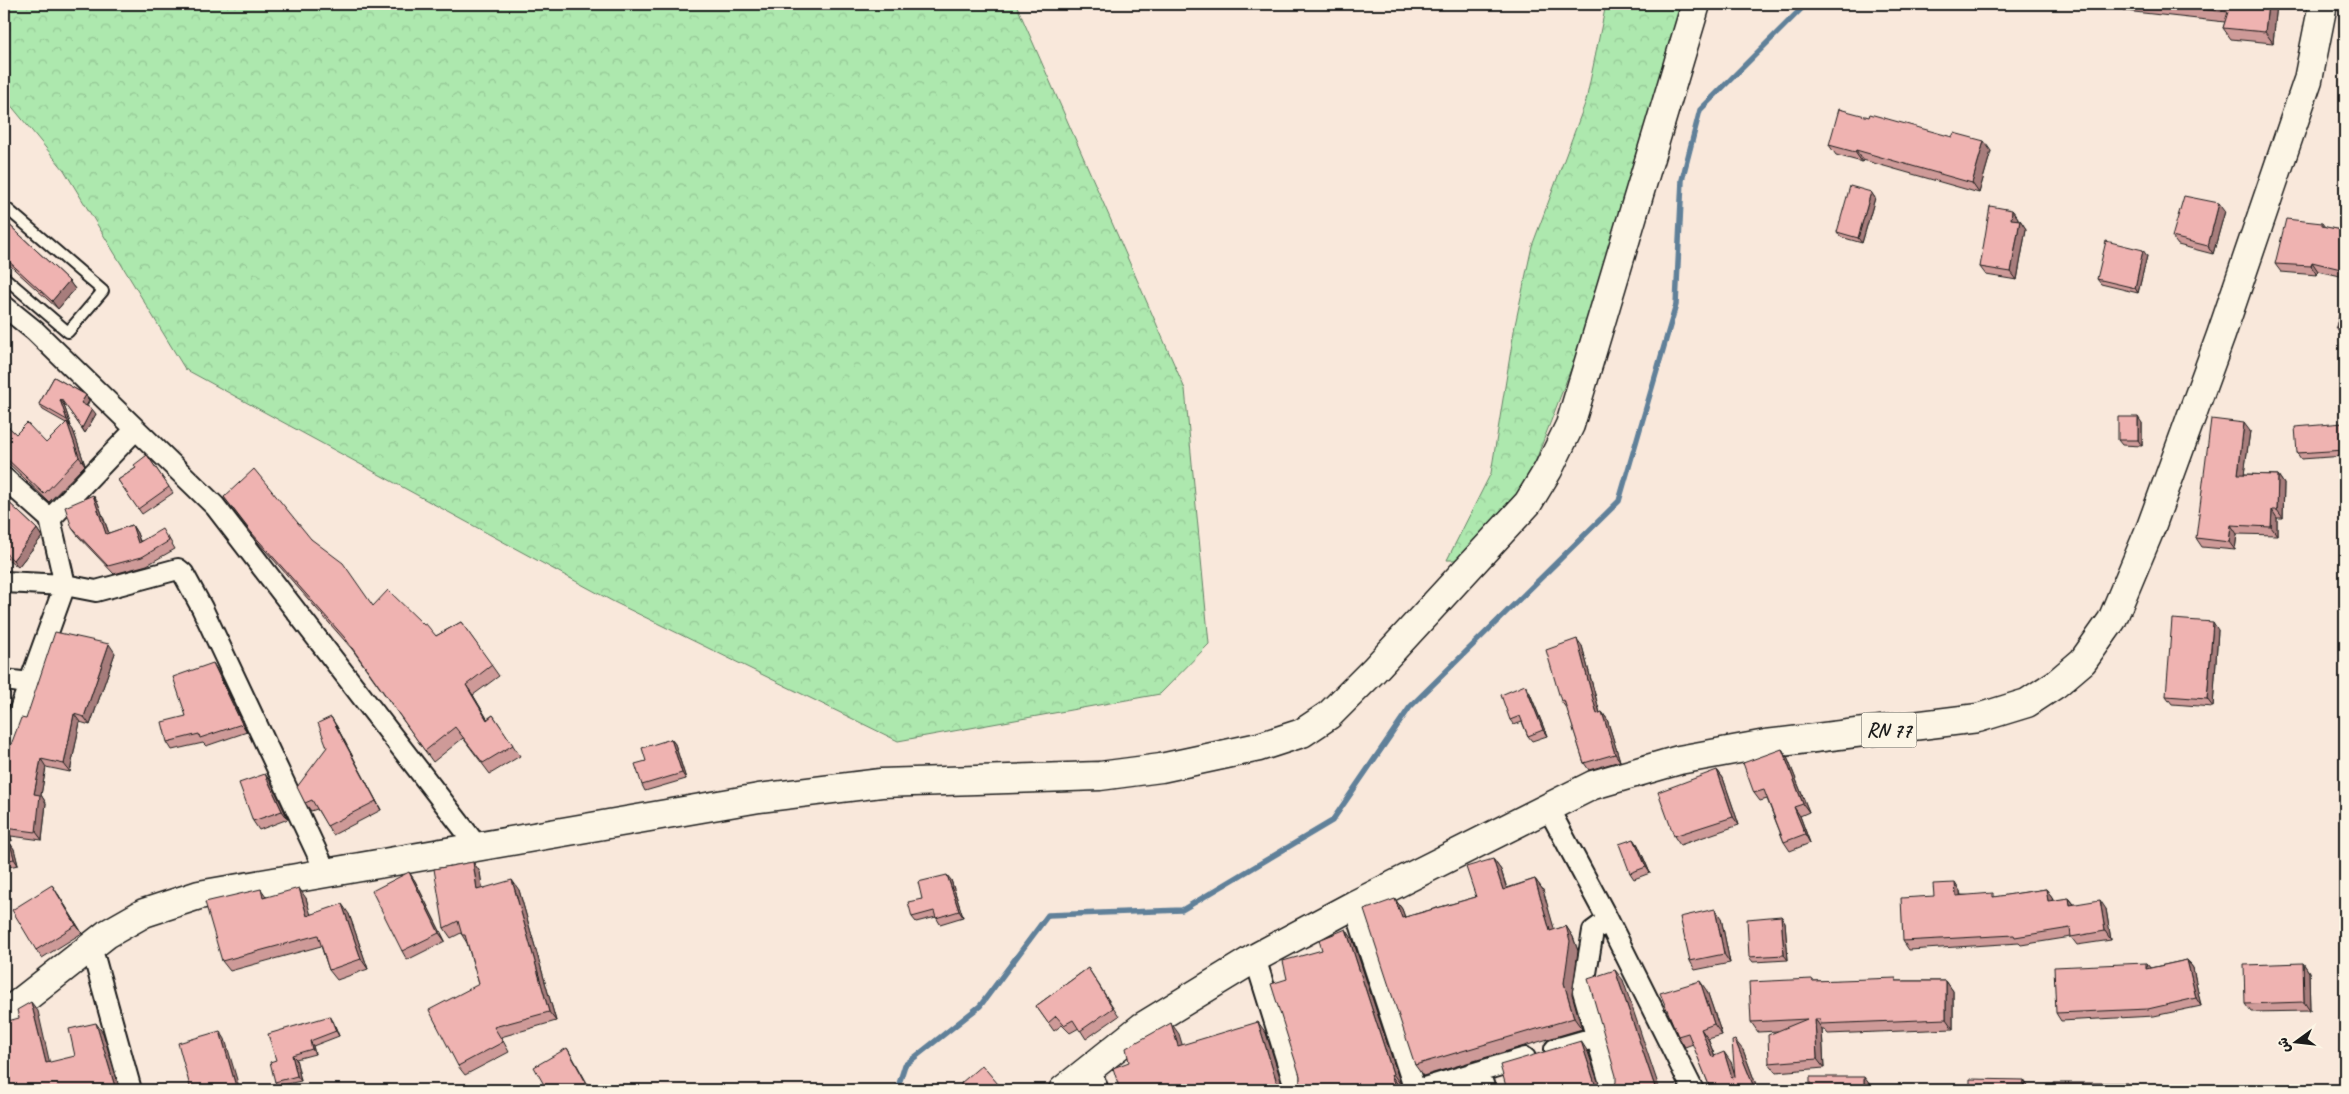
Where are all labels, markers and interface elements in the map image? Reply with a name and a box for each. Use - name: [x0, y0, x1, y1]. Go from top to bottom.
- road number: RN 77: [1862, 712, 1916, 748]
- north arrow: [2272, 1016, 2322, 1066]
- text: ش: [2274, 1036, 2294, 1055]

